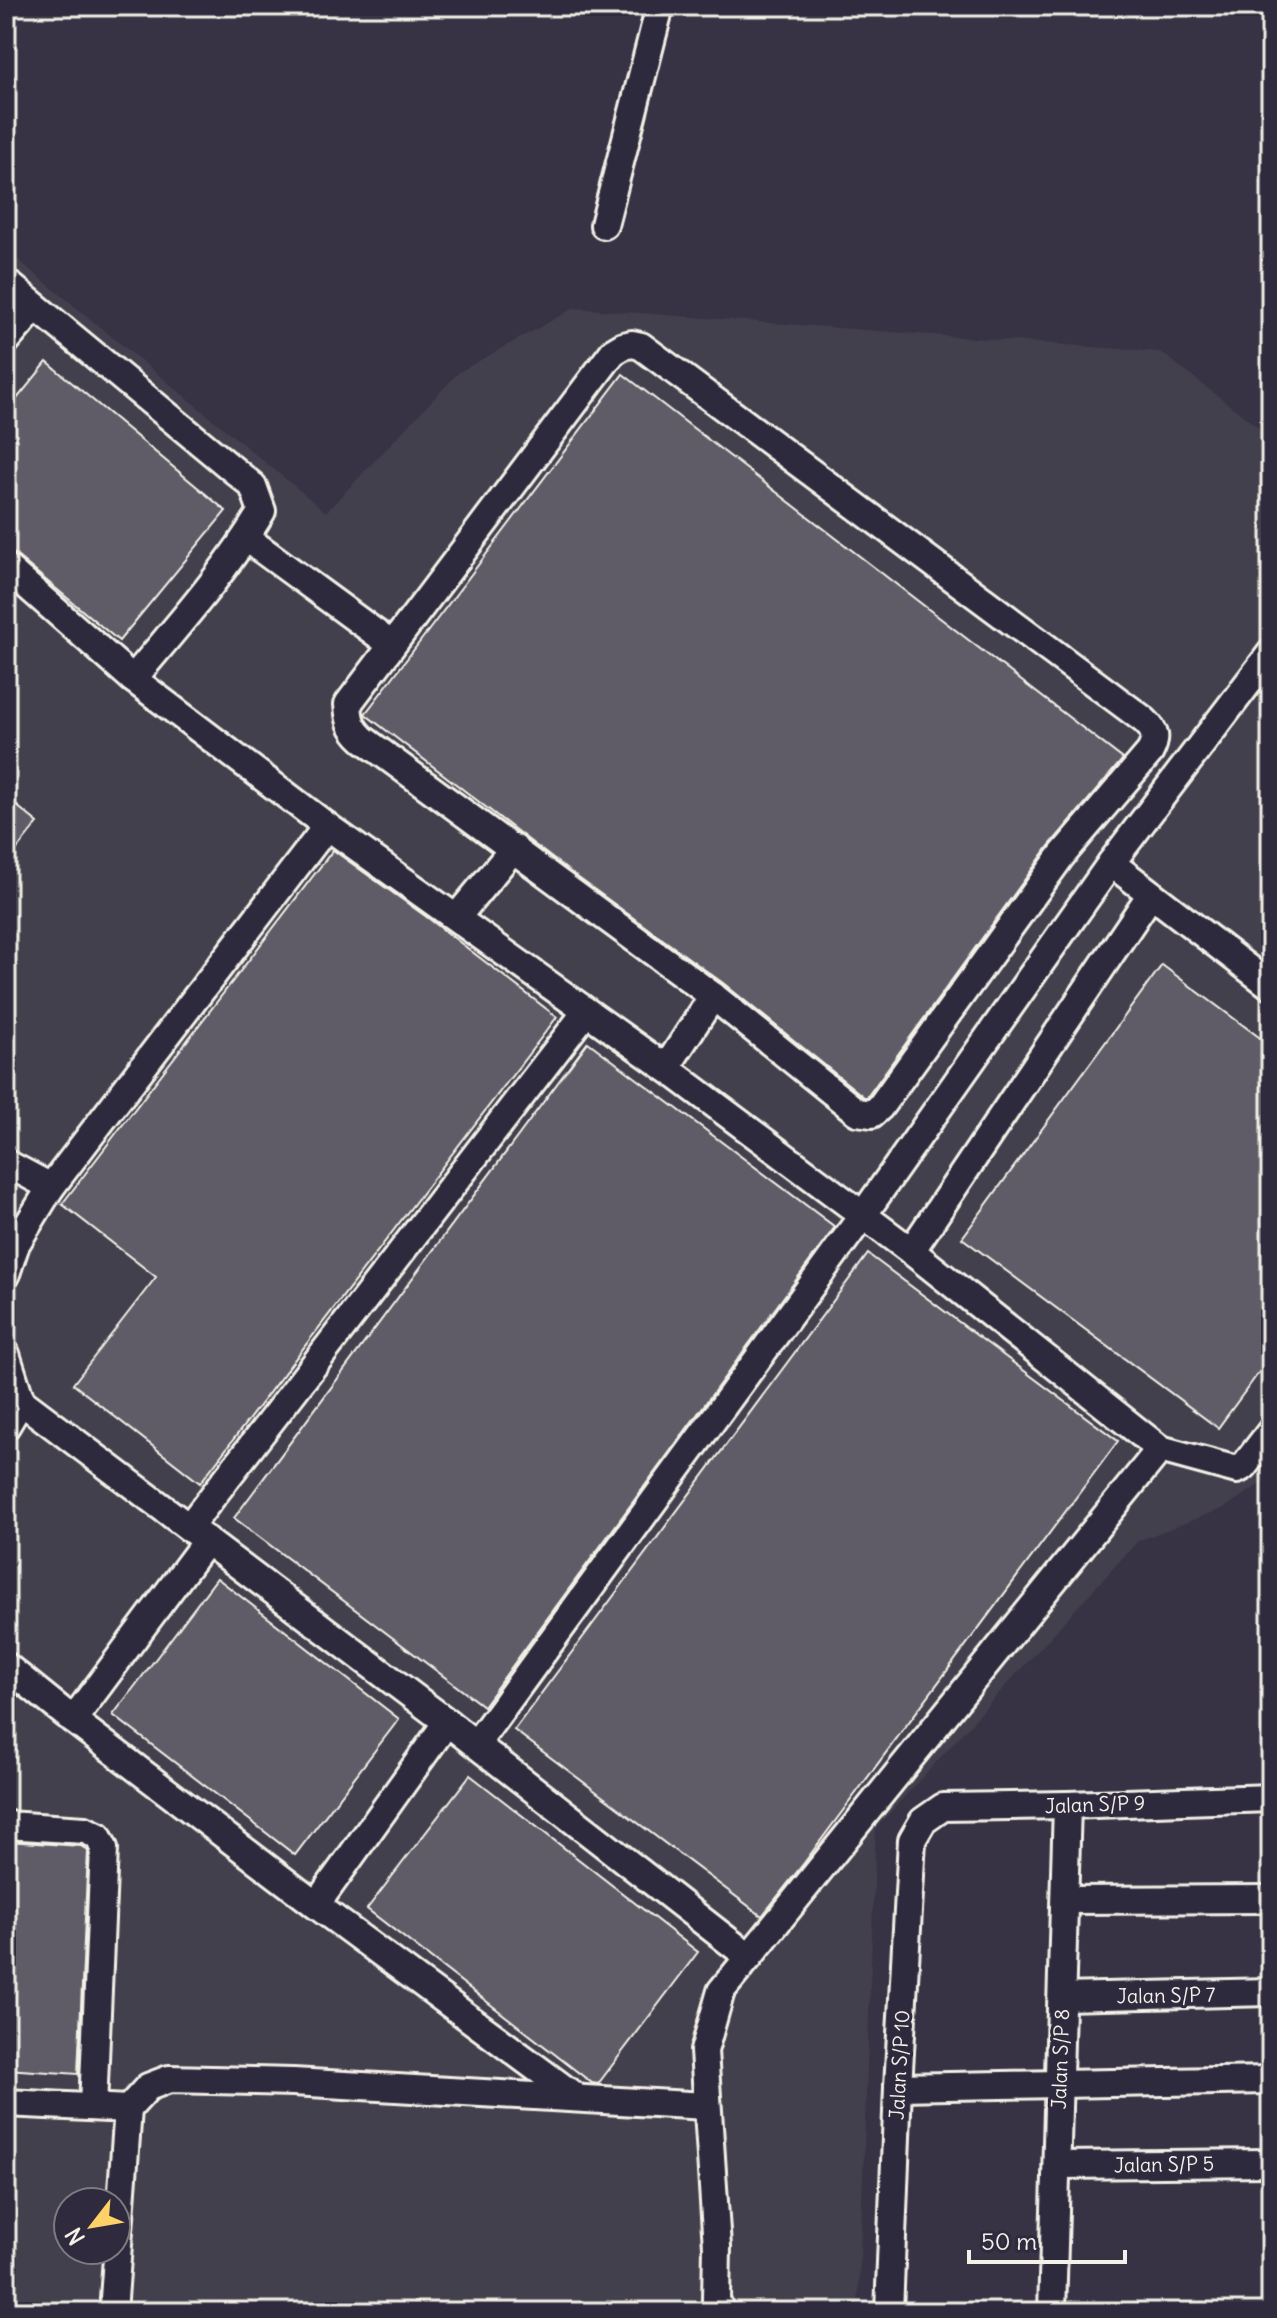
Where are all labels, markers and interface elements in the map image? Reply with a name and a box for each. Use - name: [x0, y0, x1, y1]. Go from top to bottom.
- street label: Jalan S/P 9: [1044, 1790, 1146, 1818]
- street label: Jalan S/P 7: [1116, 1982, 1216, 2008]
- street label: Jalan S/P 8: [1046, 2008, 1074, 2110]
- street label: Jalan S/P 10: [884, 2009, 914, 2121]
- street label: Jalan S/P 5: [1114, 2151, 1214, 2177]
- north arrow: [52, 2186, 132, 2266]
- scale bar: [969, 2214, 1125, 2264]
- text: N: [59, 2223, 91, 2250]
- text: 50 m: [981, 2226, 1037, 2256]

